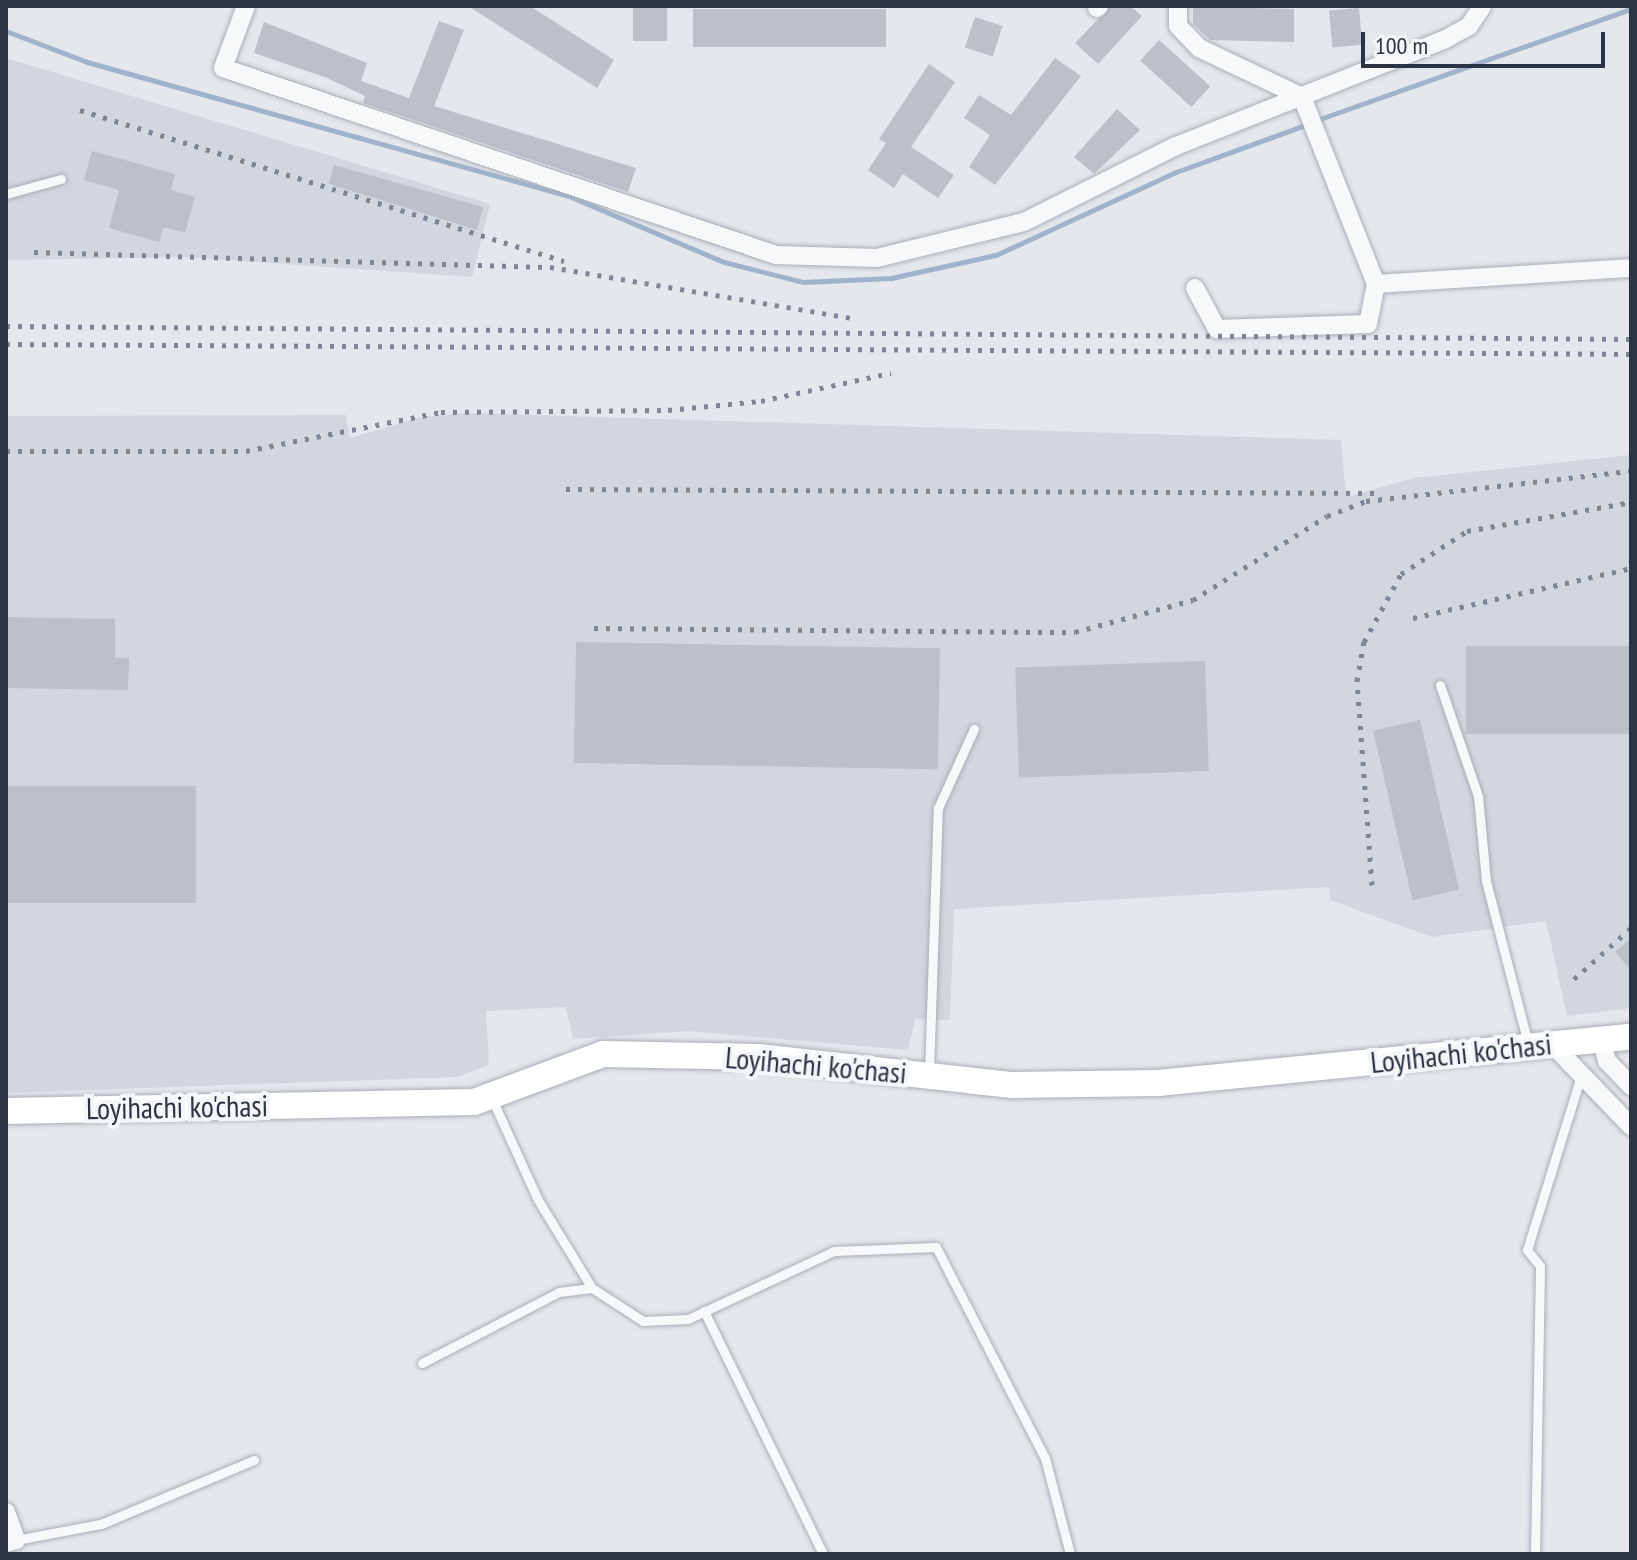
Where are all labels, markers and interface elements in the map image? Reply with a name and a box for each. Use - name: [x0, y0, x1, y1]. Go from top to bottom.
- scale bar: [1365, 16, 1609, 66]
- text: 100 m: [1375, 30, 1428, 61]
- street label: Loyihachi ko'chasi: [1369, 1026, 1553, 1080]
- street label: Loyihachi ko'chasi: [724, 1039, 908, 1091]
- street label: Loyihachi ko'chasi: [86, 1087, 268, 1127]

